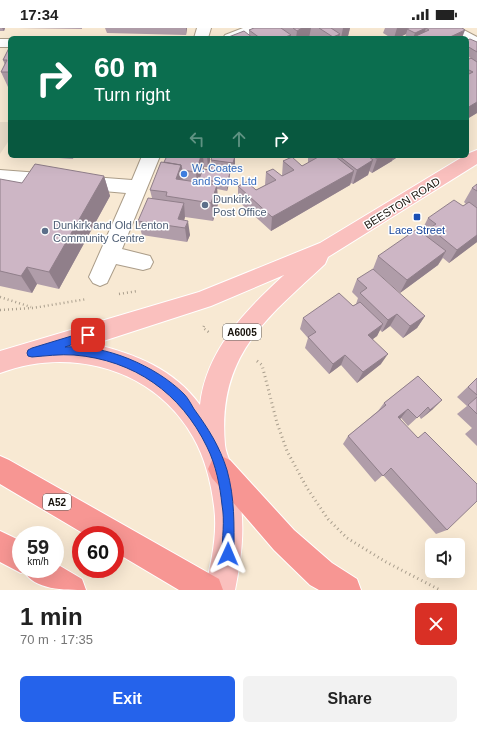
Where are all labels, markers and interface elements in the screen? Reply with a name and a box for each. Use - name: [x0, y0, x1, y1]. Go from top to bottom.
- text: 17:34: [20, 6, 58, 23]
- icon: right: [28, 52, 80, 104]
- text: 60 m: [94, 52, 158, 83]
- text: Turn right: [94, 85, 170, 105]
- icon: left: [186, 128, 208, 150]
- icon: ahead: [228, 128, 250, 150]
- icon: right: [270, 128, 292, 150]
- place label: W. Coates and Sons Ltd: [192, 162, 257, 187]
- marker: W. Coates and Sons Ltd: [179, 169, 189, 179]
- street label: BEESTON ROAD: [362, 175, 442, 231]
- place label: Dunkirk Post Office: [213, 193, 267, 218]
- marker: Dunkirk Post Office: [200, 200, 210, 210]
- marker: Lace Street: [412, 212, 422, 222]
- place label: Dunkirk and Old Lenton Community Centre: [53, 219, 169, 244]
- place label: Lace Street: [389, 224, 445, 236]
- marker: Dunkirk and Old Lenton Community Centre: [40, 226, 50, 236]
- pin: [71, 318, 105, 352]
- icon: arrive: [77, 324, 99, 346]
- road number: A6005: [223, 324, 261, 340]
- road number: A52: [43, 494, 71, 510]
- speed limit sign: 60: [72, 526, 124, 578]
- position arrow: [207, 533, 249, 575]
- text: 59: [27, 536, 49, 558]
- map controls: [425, 538, 465, 578]
- button: sound: [425, 538, 465, 578]
- text: km/h: [27, 556, 49, 567]
- text: 1 min: [20, 603, 83, 630]
- button: close: [415, 603, 457, 645]
- text: 70 m · 17:35: [20, 632, 93, 647]
- button: Exit: [20, 676, 235, 722]
- button: Share: [243, 676, 457, 722]

